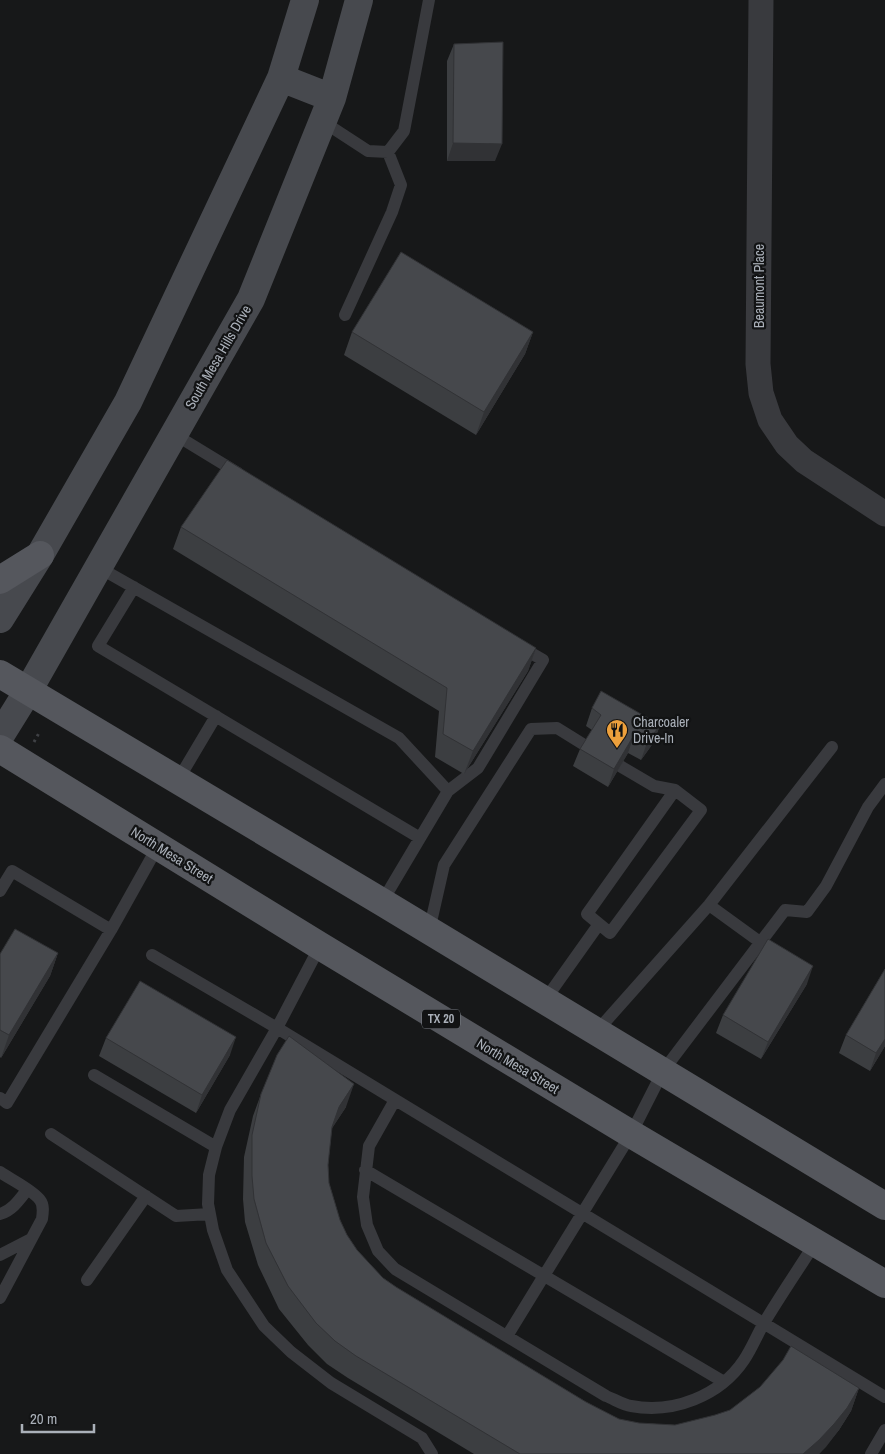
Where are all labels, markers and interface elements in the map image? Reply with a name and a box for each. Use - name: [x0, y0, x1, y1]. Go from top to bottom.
- street label: Beaumont Place: [750, 244, 768, 328]
- street label: South Mesa Hills Drive: [181, 302, 255, 412]
- place label: Charcoaler Drive-In: [633, 713, 689, 747]
- restaurant icon: Charcoaler Drive-In: [605, 718, 629, 749]
- street label: North Mesa Street: [128, 823, 216, 887]
- road number: TX 20: [422, 1010, 460, 1028]
- street label: North Mesa Street: [473, 1034, 563, 1098]
- scale bar: [22, 1402, 95, 1434]
- text: 20 m: [30, 1408, 57, 1429]

